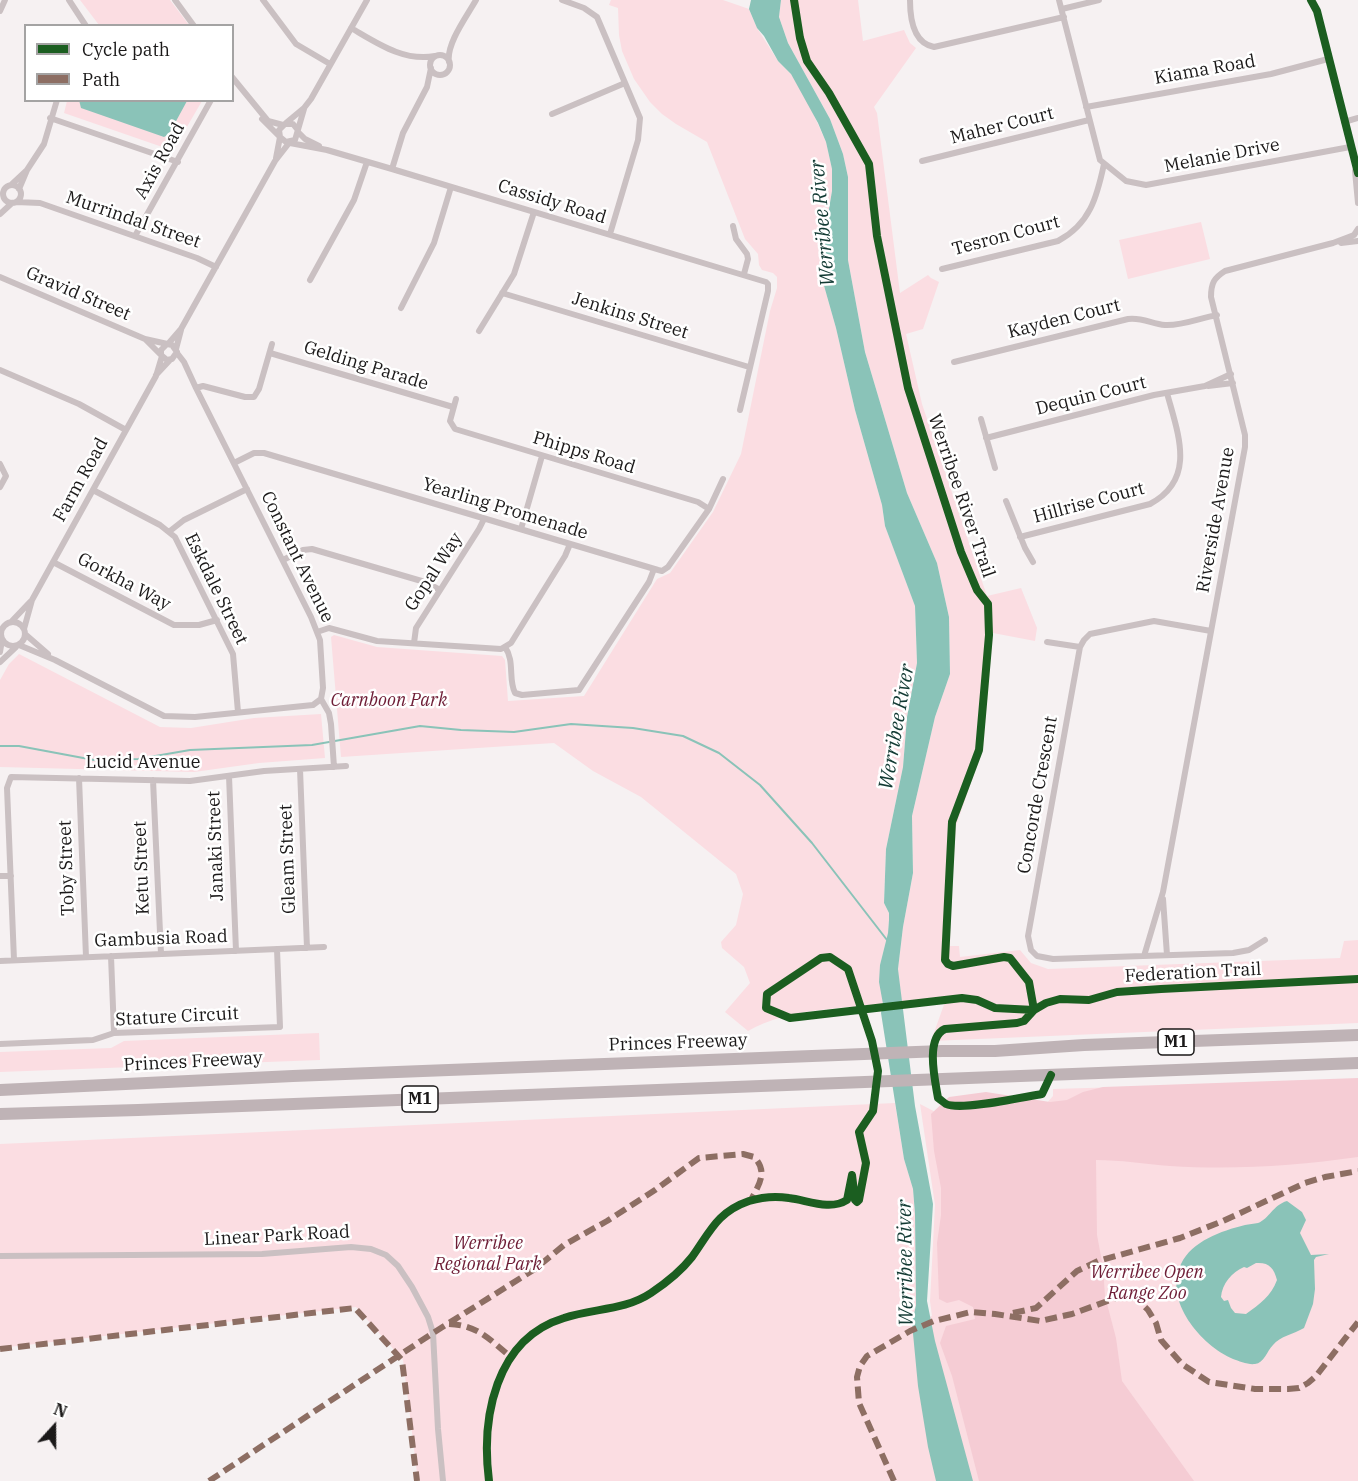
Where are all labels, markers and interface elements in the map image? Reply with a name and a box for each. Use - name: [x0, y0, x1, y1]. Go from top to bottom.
- legend: [24, 24, 234, 102]
- text: Cycle path: [82, 38, 170, 61]
- street label: Kiama Road: [1153, 50, 1257, 90]
- text: Path: [82, 68, 120, 91]
- street label: Maher Court: [948, 103, 1056, 149]
- street label: Axis Road: [130, 119, 190, 203]
- street label: Melanie Drive: [1163, 134, 1281, 178]
- water label: Werribee River: [806, 159, 840, 287]
- street label: Cassidy Road: [495, 175, 609, 229]
- street label: Murrindal Street: [63, 187, 203, 253]
- street label: Tesron Court: [950, 211, 1062, 261]
- street label: Gravid Street: [22, 262, 134, 326]
- street label: Jenkins Street: [569, 288, 691, 344]
- street label: Kayden Court: [1006, 295, 1122, 343]
- street label: Gelding Parade: [301, 337, 431, 395]
- street label: Dequin Court: [1034, 372, 1148, 420]
- street label: Werribee River Trail: [923, 411, 999, 581]
- street label: Phipps Road: [530, 427, 638, 479]
- street label: Farm Road: [49, 434, 113, 526]
- street label: Riverside Avenue: [1193, 446, 1239, 594]
- street label: Yearling Promenade: [419, 473, 591, 545]
- street label: Hillrise Court: [1031, 478, 1147, 528]
- street label: Constant Avenue: [256, 488, 338, 626]
- street label: Gopal Way: [401, 529, 467, 615]
- street label: Eskdale Street: [180, 530, 252, 648]
- street label: Gorkha Way: [74, 548, 174, 616]
- water label: Werribee River: [874, 662, 920, 792]
- park label: Carnboon Park: [330, 690, 448, 712]
- street label: Concorde Crescent: [1014, 715, 1062, 875]
- street label: Lucid Avenue: [85, 752, 201, 774]
- street label: Janaki Street: [203, 791, 229, 901]
- street label: Gleam Street: [275, 804, 301, 914]
- street label: Toby Street: [55, 820, 79, 916]
- street label: Ketu Street: [130, 821, 154, 915]
- street label: Gambusia Road: [94, 926, 228, 952]
- street label: Federation Trail: [1124, 959, 1262, 987]
- street label: Stature Circuit: [115, 1003, 239, 1031]
- road number: M1: [1158, 1029, 1194, 1055]
- street label: Princes Freeway: [608, 1030, 748, 1056]
- street label: Princes Freeway: [123, 1048, 263, 1076]
- road number: M1: [402, 1086, 438, 1112]
- water label: Werribee River: [893, 1199, 919, 1327]
- street label: Linear Park Road: [203, 1221, 351, 1251]
- park label: Werribee Regional Park: [434, 1233, 542, 1276]
- park label: Werribee Open Range Zoo: [1090, 1262, 1204, 1304]
- north arrow: [24, 1397, 84, 1457]
- text: N: [51, 1399, 70, 1422]

